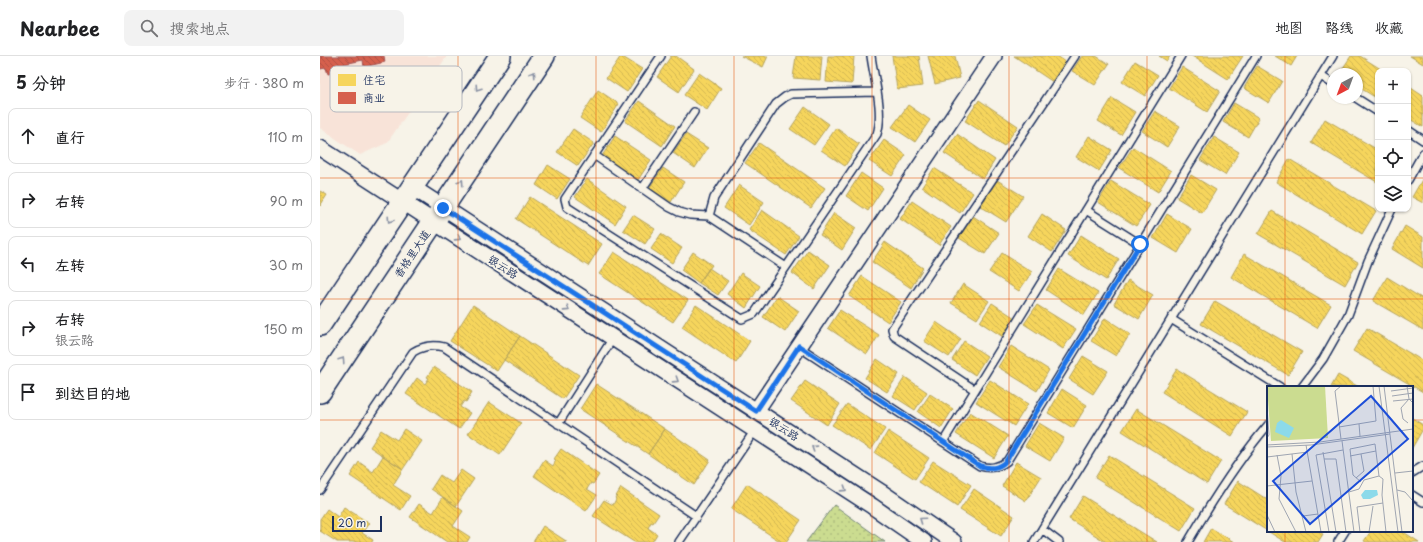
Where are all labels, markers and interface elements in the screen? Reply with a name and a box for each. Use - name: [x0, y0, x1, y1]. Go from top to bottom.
- search box: [124, 10, 404, 46]
- text: Nearbee: [20, 14, 100, 42]
- text: 搜索地点: [170, 16, 230, 39]
- icon: search: [138, 17, 160, 39]
- text: 地图: [1275, 17, 1303, 38]
- text: 路线: [1325, 17, 1353, 38]
- text: 收藏: [1375, 17, 1403, 38]
- legend: [330, 66, 462, 112]
- north arrow: [1327, 68, 1363, 104]
- map controls: [1375, 68, 1411, 212]
- button: +: [1375, 68, 1411, 104]
- text: 5 分钟: [16, 69, 66, 95]
- text: 住宅: [363, 71, 385, 88]
- one-way arrow: [528, 71, 535, 78]
- text: 步行 · 380 m: [224, 73, 304, 92]
- one-way arrow: [476, 84, 483, 91]
- text: 商业: [363, 89, 385, 106]
- button: −: [1375, 104, 1411, 140]
- icon: ahead: [17, 125, 39, 147]
- text: 直行: [55, 125, 85, 148]
- text: 110 m: [268, 127, 303, 146]
- button: locate: [1375, 140, 1411, 176]
- button: layers: [1375, 176, 1411, 212]
- one-way arrow: [456, 179, 463, 186]
- icon: right: [17, 189, 39, 211]
- text: 右转: [55, 189, 85, 212]
- text: 90 m: [270, 191, 303, 210]
- route end: [434, 199, 452, 217]
- one-way arrow: [387, 216, 395, 223]
- street label: 香格里大道: [389, 226, 434, 281]
- one-way arrow: [454, 233, 461, 240]
- route start: [1131, 235, 1149, 253]
- street label: 银云路: [485, 250, 522, 283]
- icon: left: [17, 253, 39, 275]
- text: 左转: [55, 253, 85, 276]
- text: 30 m: [269, 255, 303, 274]
- one-way arrow: [563, 304, 570, 311]
- text: 右转: [55, 307, 85, 330]
- icon: right: [17, 317, 39, 339]
- text: 150 m: [264, 319, 303, 338]
- text: 银云路: [55, 330, 94, 349]
- one-way arrow: [337, 357, 344, 364]
- one-way arrow: [672, 375, 679, 382]
- icon: arrive: [17, 381, 39, 403]
- text: 到达目的地: [55, 381, 130, 404]
- inset map: [1267, 386, 1413, 532]
- street label: 银云路: [766, 412, 803, 445]
- one-way arrow: [811, 445, 818, 453]
- one-way arrow: [840, 484, 847, 491]
- scale bar: [332, 514, 382, 533]
- text: 20 m: [338, 514, 366, 531]
- one-way arrow: [920, 518, 927, 525]

